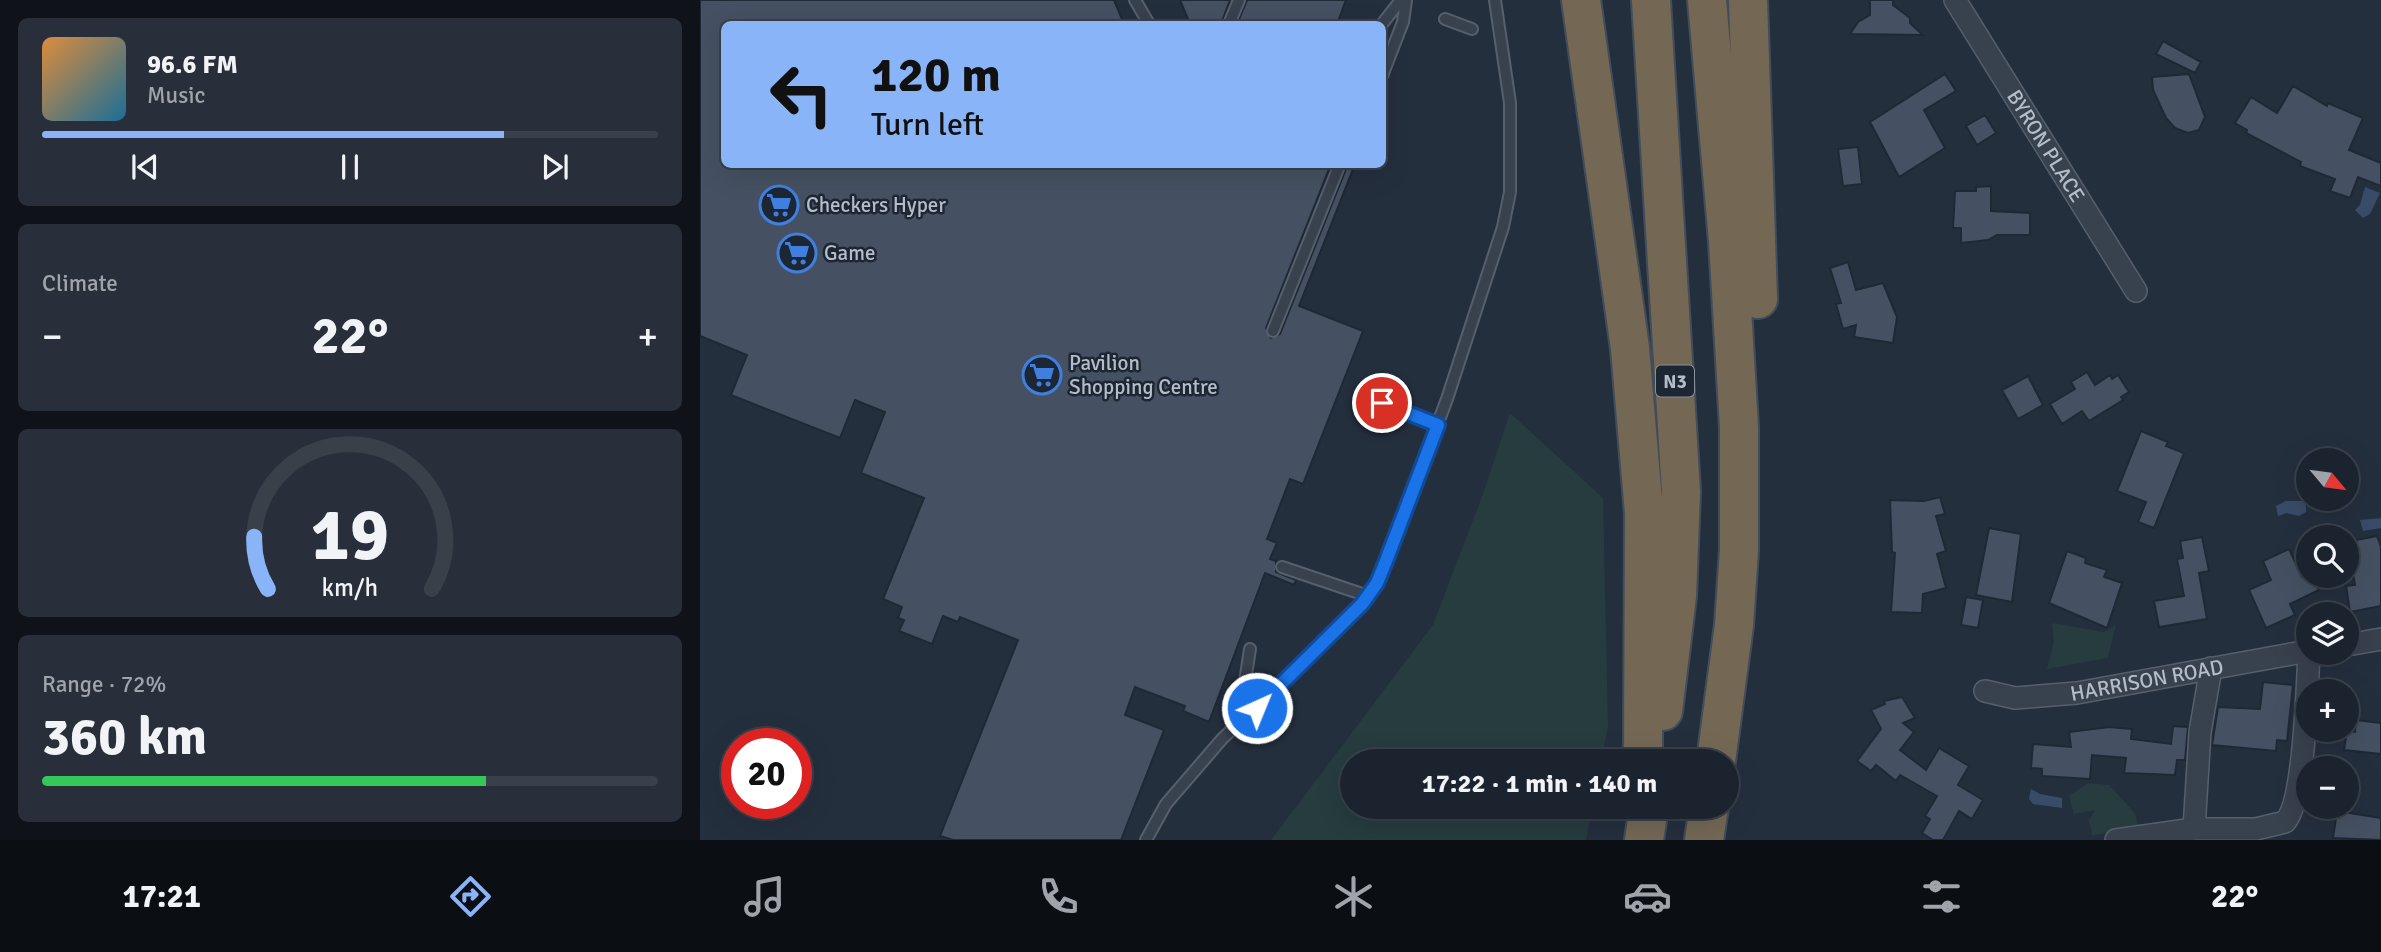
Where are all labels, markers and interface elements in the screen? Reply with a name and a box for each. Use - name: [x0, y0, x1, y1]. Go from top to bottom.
- text: 120 m: [871, 45, 1001, 105]
- text: 96.6 FM: [147, 49, 238, 81]
- icon: left: [756, 49, 847, 140]
- text: Music: [147, 81, 205, 110]
- street label: BYRON PLACE: [2001, 85, 2091, 207]
- text: Turn left: [871, 105, 984, 144]
- icon: previous: [126, 148, 164, 186]
- icon: pause: [331, 148, 369, 186]
- icon: next: [536, 148, 574, 186]
- supermarket icon: Checkers Hyper: [758, 184, 800, 226]
- place label: Checkers Hyper: [806, 192, 946, 218]
- supermarket icon: Game: [776, 232, 818, 274]
- place label: Game: [824, 240, 875, 266]
- text: Climate: [42, 269, 118, 298]
- text: 22°: [312, 304, 388, 368]
- text: −: [42, 313, 63, 360]
- text: +: [637, 313, 658, 360]
- place label: Pavilion Shopping Centre: [1069, 350, 1218, 400]
- supermarket icon: Pavilion Shopping Centre: [1021, 354, 1063, 396]
- road number: N3: [1656, 366, 1694, 396]
- pin: [1352, 373, 1412, 433]
- icon: arrive: [1363, 384, 1401, 422]
- north arrow: [2296, 448, 2359, 511]
- map controls: [2296, 448, 2359, 819]
- text: 19: [311, 491, 389, 580]
- button: search: [2296, 525, 2359, 588]
- text: km/h: [322, 572, 378, 603]
- button: layers: [2296, 602, 2359, 665]
- street label: HARRISON ROAD: [2068, 654, 2225, 707]
- text: Range · 72%: [42, 670, 166, 699]
- position arrow: [1220, 671, 1294, 745]
- button: +: [2296, 679, 2359, 742]
- text: 360 km: [42, 705, 207, 769]
- speed limit sign: 20: [721, 728, 812, 819]
- button: −: [2296, 756, 2359, 819]
- text: 17:22 · 1 min · 140 m: [1422, 768, 1657, 800]
- icon: directions: [446, 872, 495, 921]
- icon: music: [740, 872, 789, 921]
- icon: phone: [1034, 872, 1083, 921]
- icon: climate: [1329, 872, 1378, 921]
- icon: car: [1623, 872, 1672, 921]
- icon: filters: [1917, 872, 1966, 921]
- text: 17:21: [123, 877, 201, 916]
- text: 22°: [2211, 877, 2258, 916]

